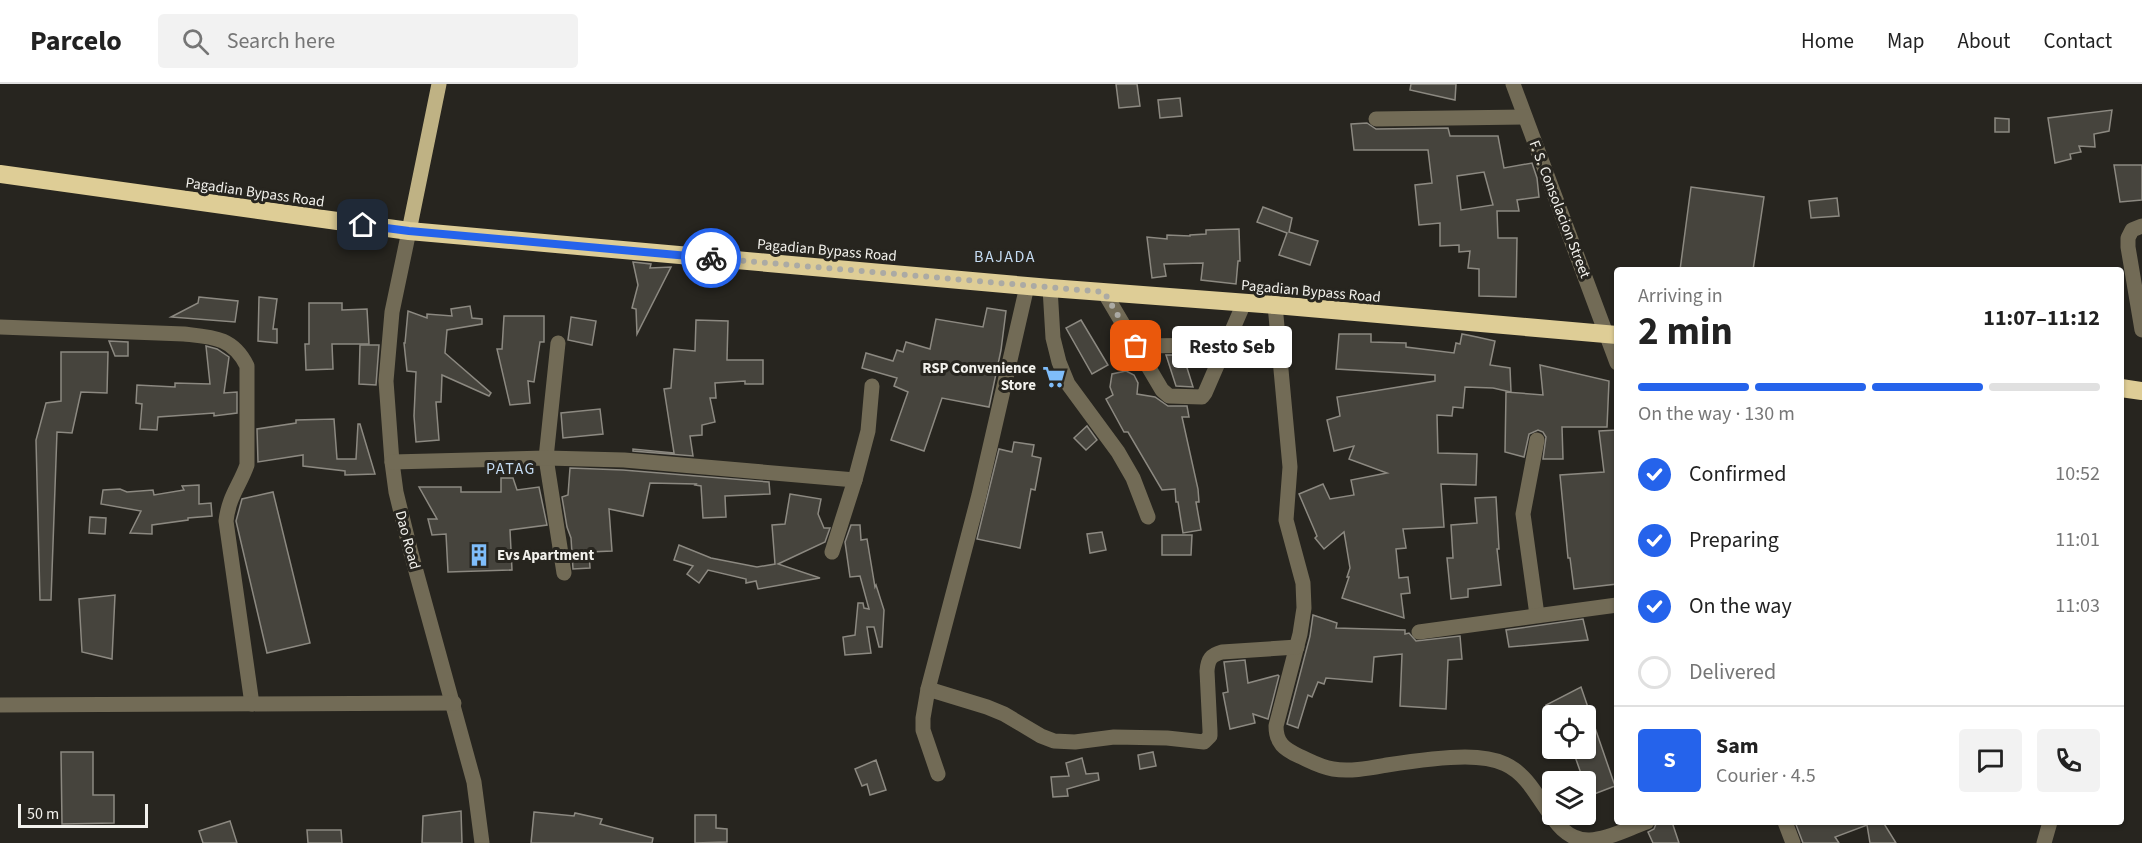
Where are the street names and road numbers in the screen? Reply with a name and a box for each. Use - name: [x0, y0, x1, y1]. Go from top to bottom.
- street label: F. S. Consolacion Street: [1524, 137, 1595, 281]
- street label: Pagadian Bypass Road: [184, 172, 326, 213]
- street label: Pagadian Bypass Road: [756, 234, 898, 267]
- street label: Pagadian Bypass Road: [1240, 275, 1382, 308]
- street label: Dao Road: [390, 508, 425, 572]

